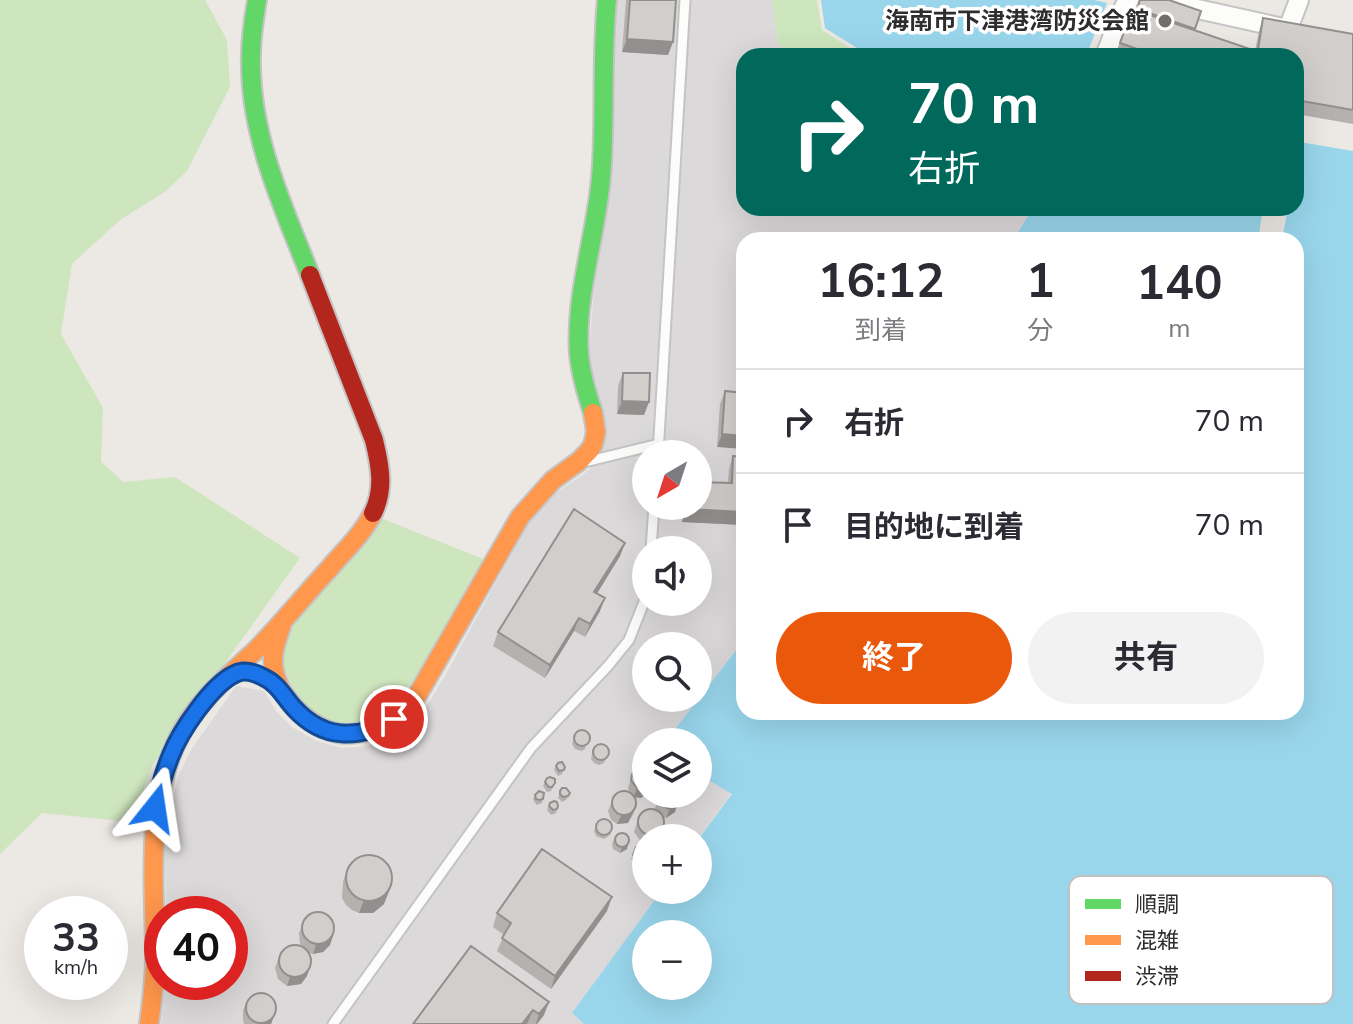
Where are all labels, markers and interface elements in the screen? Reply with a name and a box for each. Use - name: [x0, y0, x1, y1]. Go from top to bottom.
- place label: 海南市下津港湾防災会館: [885, 5, 1149, 37]
- marker: 海南市下津港湾防災会館: [1156, 12, 1174, 30]
- text: 70 m: [908, 66, 1039, 143]
- icon: right: [776, 80, 880, 184]
- text: 右折: [908, 145, 980, 194]
- text: 16:12: [817, 248, 945, 314]
- text: 1: [1026, 248, 1055, 314]
- text: 140: [1136, 250, 1223, 316]
- text: m: [1168, 311, 1190, 346]
- text: 到着: [855, 313, 907, 348]
- text: 分: [1027, 313, 1053, 348]
- icon: right: [776, 399, 820, 443]
- text: 70 m: [1195, 401, 1264, 442]
- text: 右折: [844, 403, 904, 444]
- north arrow: [632, 440, 712, 520]
- map controls: [632, 440, 712, 1000]
- icon: arrive: [776, 503, 820, 547]
- text: 70 m: [1195, 505, 1264, 546]
- text: 目的地に到着: [844, 507, 1024, 548]
- button: sound: [632, 536, 712, 616]
- button: 終了: [776, 612, 1012, 704]
- button: 共有: [1028, 612, 1264, 704]
- button: search: [632, 632, 712, 712]
- pin: [360, 685, 428, 753]
- icon: arrive: [372, 697, 416, 741]
- button: layers: [632, 728, 712, 808]
- position arrow: [113, 766, 197, 850]
- button: +: [632, 824, 712, 904]
- legend: [1069, 876, 1333, 1004]
- text: 順調: [1135, 890, 1179, 920]
- speed limit sign: 40: [144, 896, 248, 1000]
- text: 33: [52, 911, 100, 965]
- button: −: [632, 920, 712, 1000]
- text: 混雑: [1135, 926, 1179, 956]
- text: km/h: [54, 954, 98, 981]
- text: 渋滞: [1135, 962, 1179, 992]

